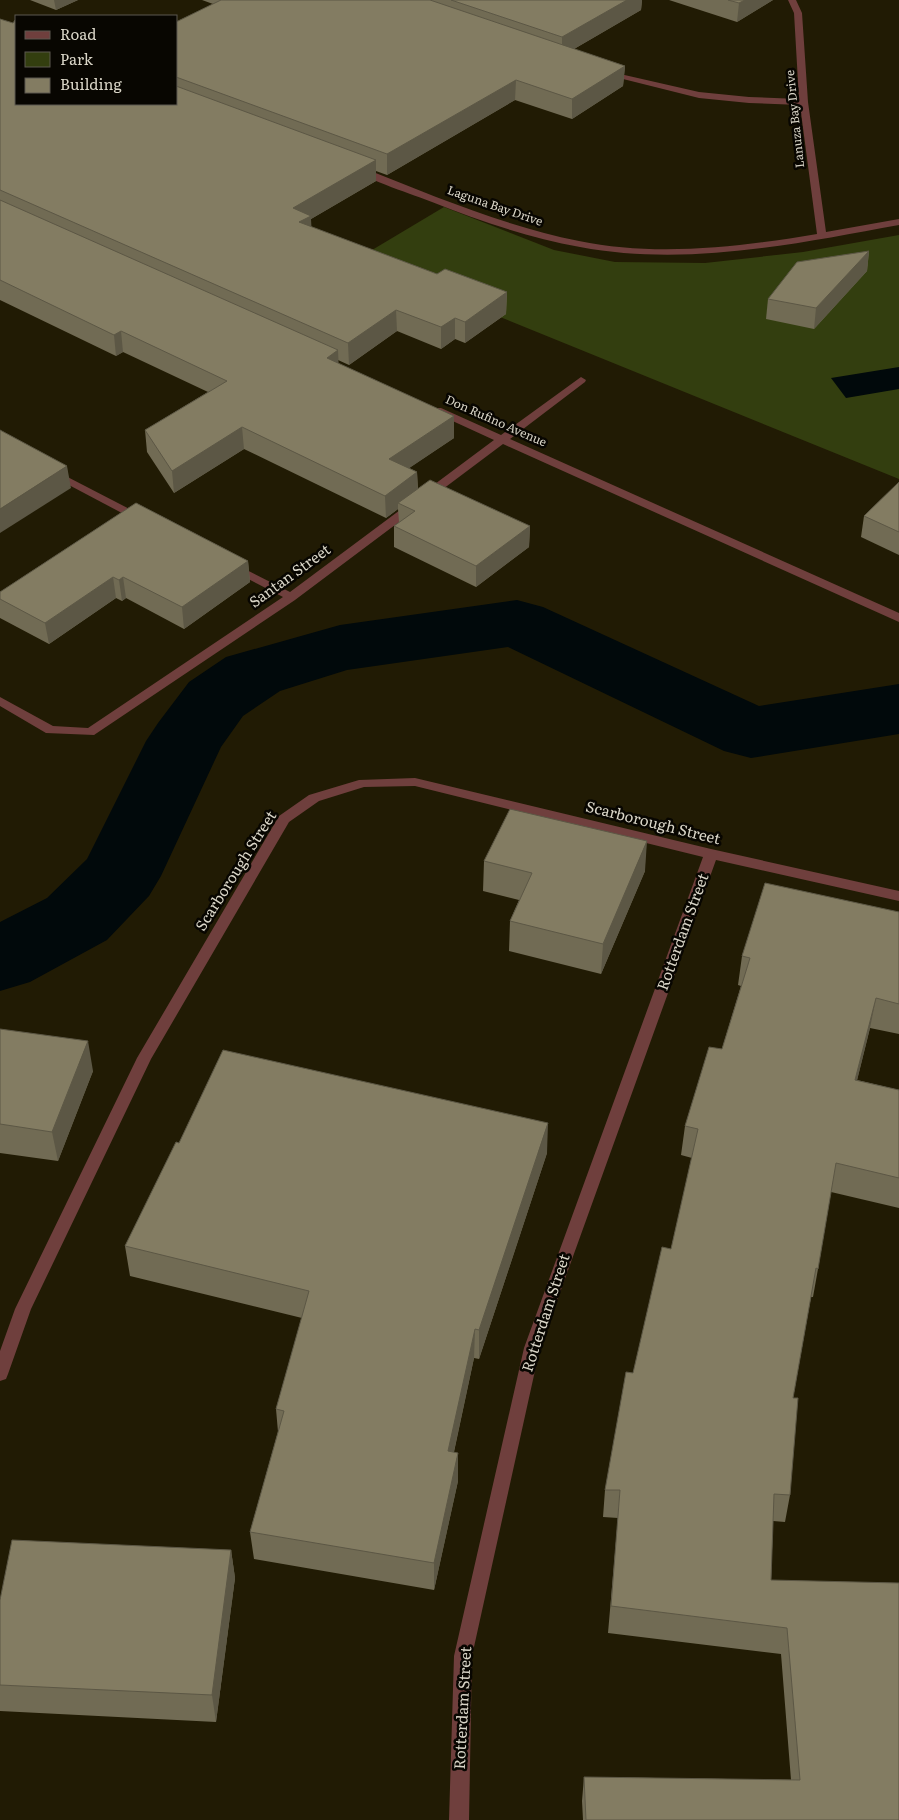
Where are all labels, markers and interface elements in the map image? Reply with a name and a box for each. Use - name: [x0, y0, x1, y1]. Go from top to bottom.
- legend: [15, 15, 178, 105]
- text: Road: [60, 22, 96, 45]
- text: Park: [60, 47, 94, 70]
- street label: Lanuza Bay Drive: [780, 69, 808, 169]
- text: Building: [60, 72, 122, 95]
- street label: Laguna Bay Drive: [445, 180, 545, 230]
- street label: Don Rufino Avenue: [443, 390, 550, 451]
- street label: Santan Street: [244, 537, 335, 612]
- street label: Scarborough Street: [584, 794, 723, 849]
- street label: Scarborough Street: [188, 806, 281, 935]
- street label: Rotterdam Street: [650, 870, 713, 993]
- street label: Rotterdam Street: [515, 1250, 575, 1375]
- street label: Rotterdam Street: [447, 1646, 476, 1770]

